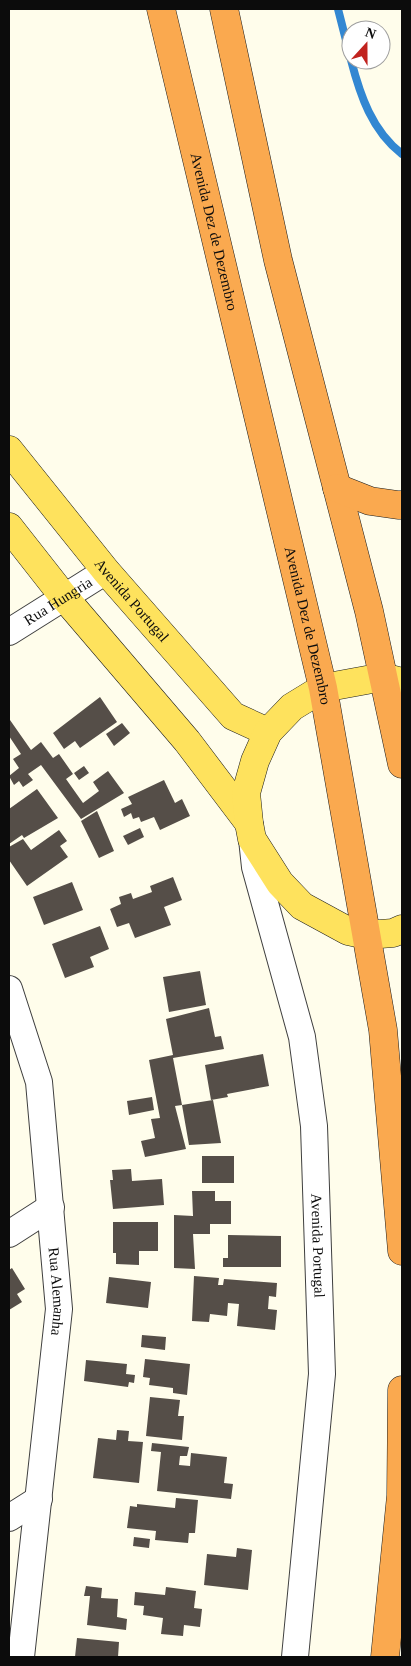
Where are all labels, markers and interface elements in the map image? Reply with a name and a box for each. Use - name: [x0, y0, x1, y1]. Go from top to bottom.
- north arrow: [341, 20, 391, 70]
- text: N: [363, 25, 378, 42]
- street label: Avenida Dez de Dezembro: [188, 151, 241, 312]
- street label: Avenida Dez de Dezembro: [282, 545, 334, 706]
- street label: Avenida Portugal: [91, 556, 172, 645]
- street label: Rua Hungria: [21, 574, 95, 628]
- street label: Avenida Portugal: [308, 1193, 328, 1298]
- street label: Rua Alemanha: [46, 1247, 67, 1337]

